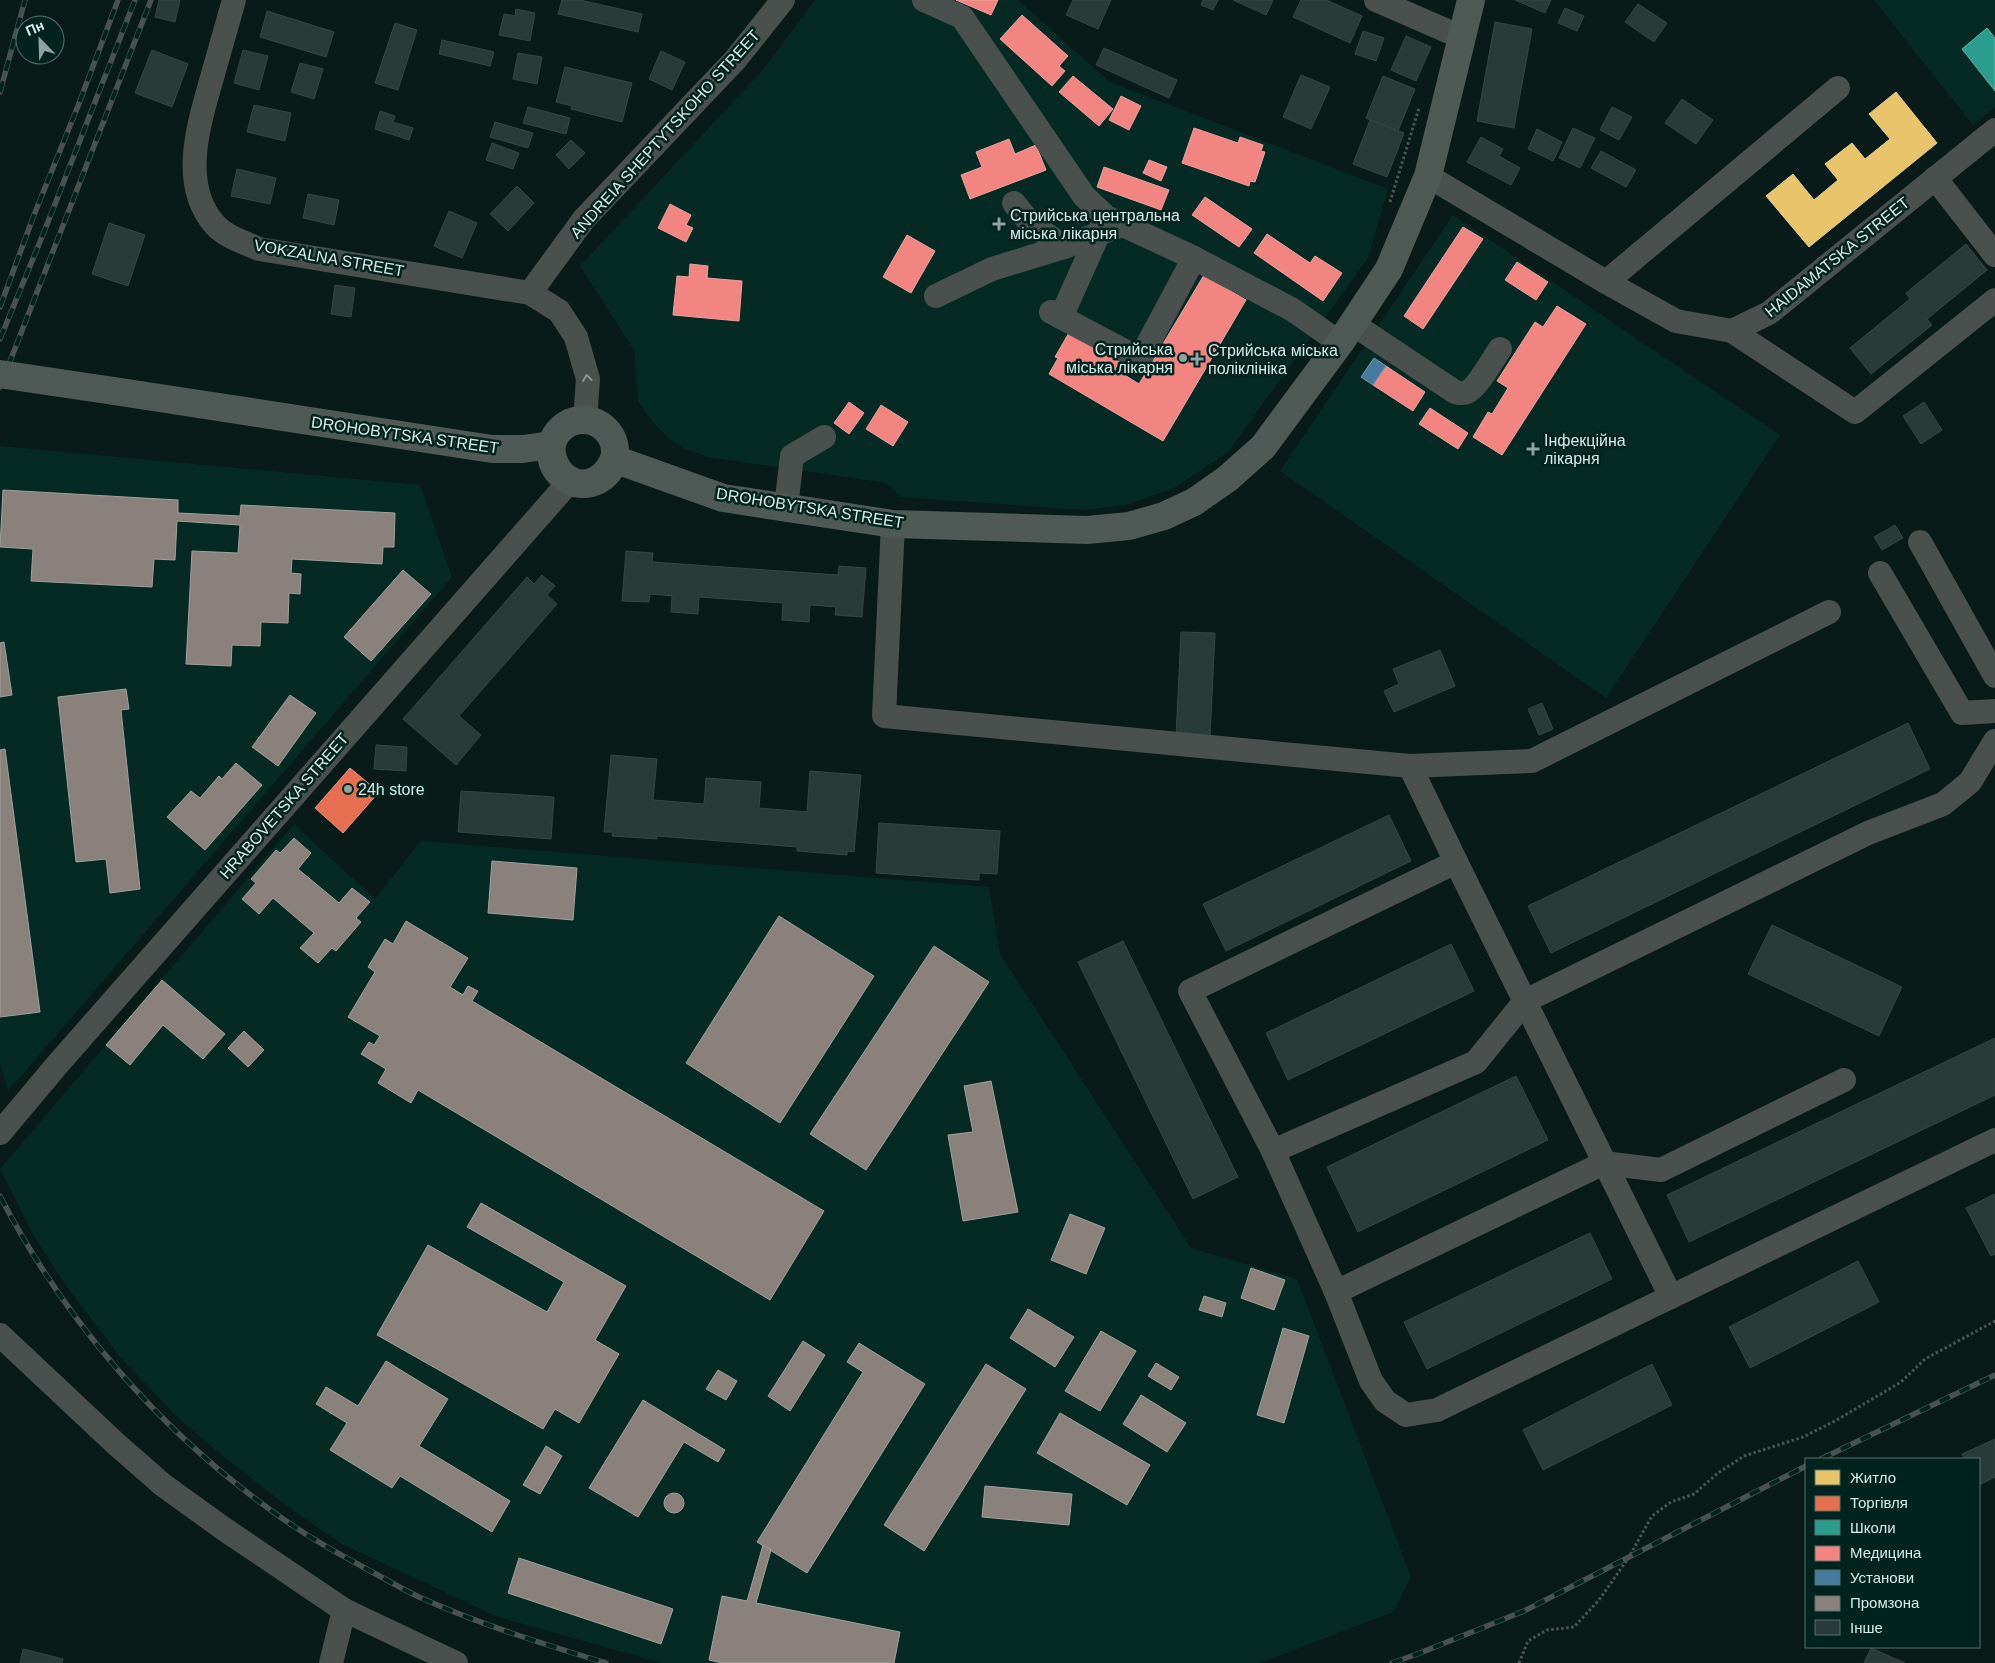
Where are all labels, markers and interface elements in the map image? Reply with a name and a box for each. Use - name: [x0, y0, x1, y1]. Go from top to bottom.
- north arrow: [15, 15, 65, 65]
- text: Пн: [23, 17, 47, 39]
- street label: ANDREIA SHEPTYTSKOHO STREET: [567, 26, 763, 241]
- street label: HAIDAMATSKA STREET: [1762, 194, 1913, 320]
- place label: Стрийська центральна міська лікарня: [1010, 207, 1180, 242]
- marker: Стрийська центральна міська лікарня: [992, 217, 1006, 231]
- street label: VOKZALNA STREET: [253, 236, 406, 280]
- place label: Стрийська міська лікарня: [1066, 341, 1173, 376]
- place label: Стрийська міська поліклініка: [1208, 342, 1338, 377]
- marker: Стрийська міська лікарня: [1177, 352, 1189, 364]
- marker: Стрийська міська поліклініка: [1190, 352, 1204, 366]
- one-way arrow: [582, 374, 593, 382]
- street label: DROHOBYTSKA STREET: [310, 413, 500, 457]
- place label: Інфекційна лікарня: [1544, 432, 1626, 467]
- marker: Інфекційна лікарня: [1526, 442, 1540, 456]
- street label: DROHOBYTSKA STREET: [715, 485, 905, 531]
- street label: HRABOVETSKA STREET: [216, 730, 352, 882]
- place label: 24h store: [358, 781, 425, 798]
- marker: 24h store: [342, 783, 354, 795]
- legend: [1805, 1458, 1980, 1648]
- text: Житло: [1850, 1469, 1896, 1486]
- text: Торгівля: [1850, 1494, 1908, 1511]
- text: Школи: [1850, 1519, 1896, 1536]
- text: Медицина: [1850, 1544, 1922, 1561]
- text: Установи: [1850, 1569, 1914, 1586]
- text: Промзона: [1850, 1594, 1920, 1611]
- text: Інше: [1850, 1619, 1883, 1636]

